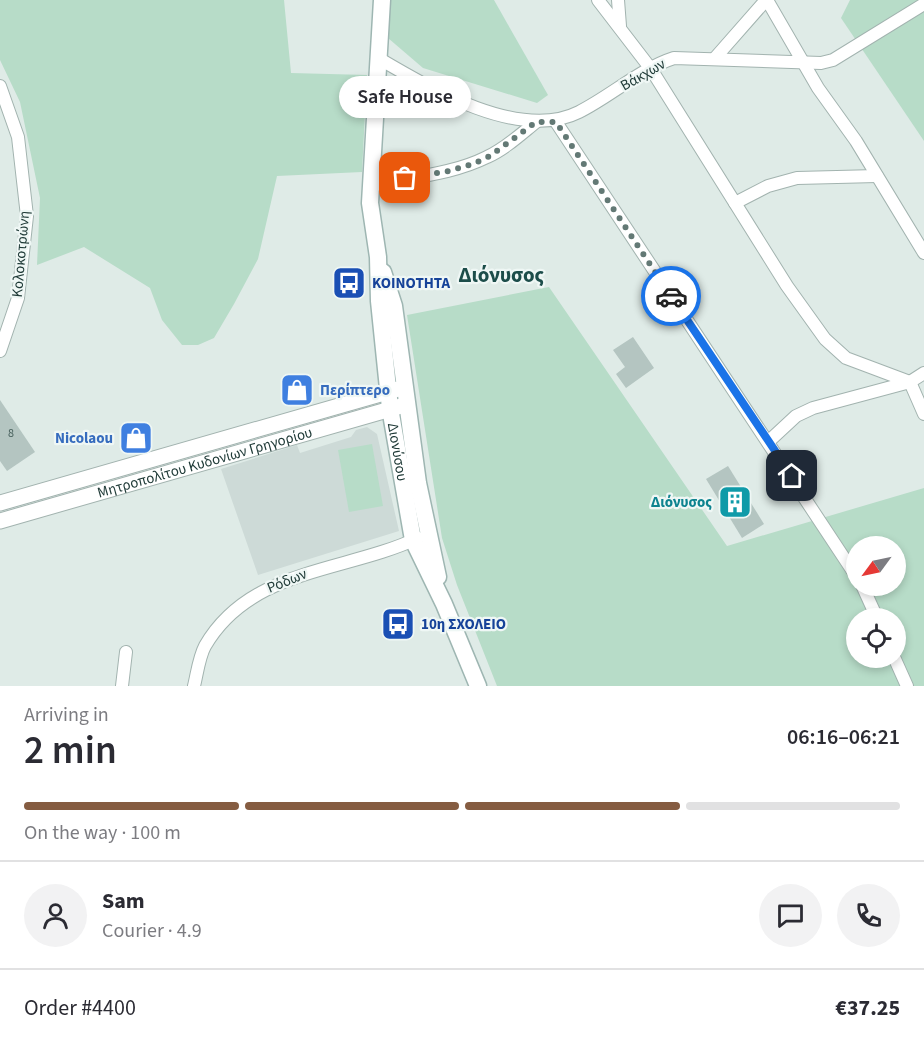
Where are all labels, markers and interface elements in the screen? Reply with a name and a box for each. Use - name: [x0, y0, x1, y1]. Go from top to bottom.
- street label: Βάκχων: [617, 54, 669, 96]
- callout: Safe House: [339, 76, 471, 118]
- text: Safe House: [357, 83, 453, 111]
- pin: [379, 152, 430, 203]
- icon: bag: [388, 161, 421, 194]
- street label: Κολοκοτρώνη: [7, 210, 35, 298]
- district label: Διόνυσος: [458, 260, 545, 290]
- bus stop icon: ΚΟΙΝΟΤΗΤΑ: [331, 265, 367, 301]
- courier: [641, 266, 701, 326]
- place label: ΚΟΙΝΟΤΗΤΑ: [372, 273, 451, 294]
- icon: car: [655, 280, 688, 313]
- shop icon: Περίπτερο: [279, 372, 315, 408]
- place label: Περίπτερο: [320, 380, 390, 401]
- shop icon: Nicolaou: [118, 420, 154, 456]
- street label: Μητροπολίτου Κυδονίων Γρηγορίου: [95, 421, 315, 503]
- street label: Διονύσου: [382, 421, 413, 483]
- house number: 8: [8, 425, 14, 442]
- place label: Nicolaou: [55, 428, 113, 449]
- pin: [766, 450, 817, 501]
- icon: home: [775, 459, 808, 492]
- building icon: Διόνυσος: [717, 484, 753, 520]
- place label: Διόνυσος: [651, 492, 712, 513]
- north arrow: [846, 536, 906, 596]
- map controls: [846, 536, 906, 668]
- street label: Ρόδων: [264, 563, 310, 599]
- bus stop icon: 10η ΣΧΟΛΕΙΟ: [380, 606, 416, 642]
- button: locate: [846, 608, 906, 668]
- place label: 10η ΣΧΟΛΕΙΟ: [421, 614, 506, 635]
- text: Arriving in: [24, 701, 109, 729]
- text: 06:16–06:21: [787, 721, 900, 753]
- text: 2 min: [24, 723, 117, 779]
- text: On the way · 100 m: [24, 819, 181, 847]
- button: person: [24, 884, 87, 947]
- button: chat: [759, 884, 822, 947]
- button: phone: [837, 884, 900, 947]
- text: Sam: [102, 885, 145, 917]
- text: Courier · 4.9: [102, 917, 202, 945]
- text: Order #4400: [24, 992, 136, 1024]
- text: €37.25: [835, 992, 900, 1024]

